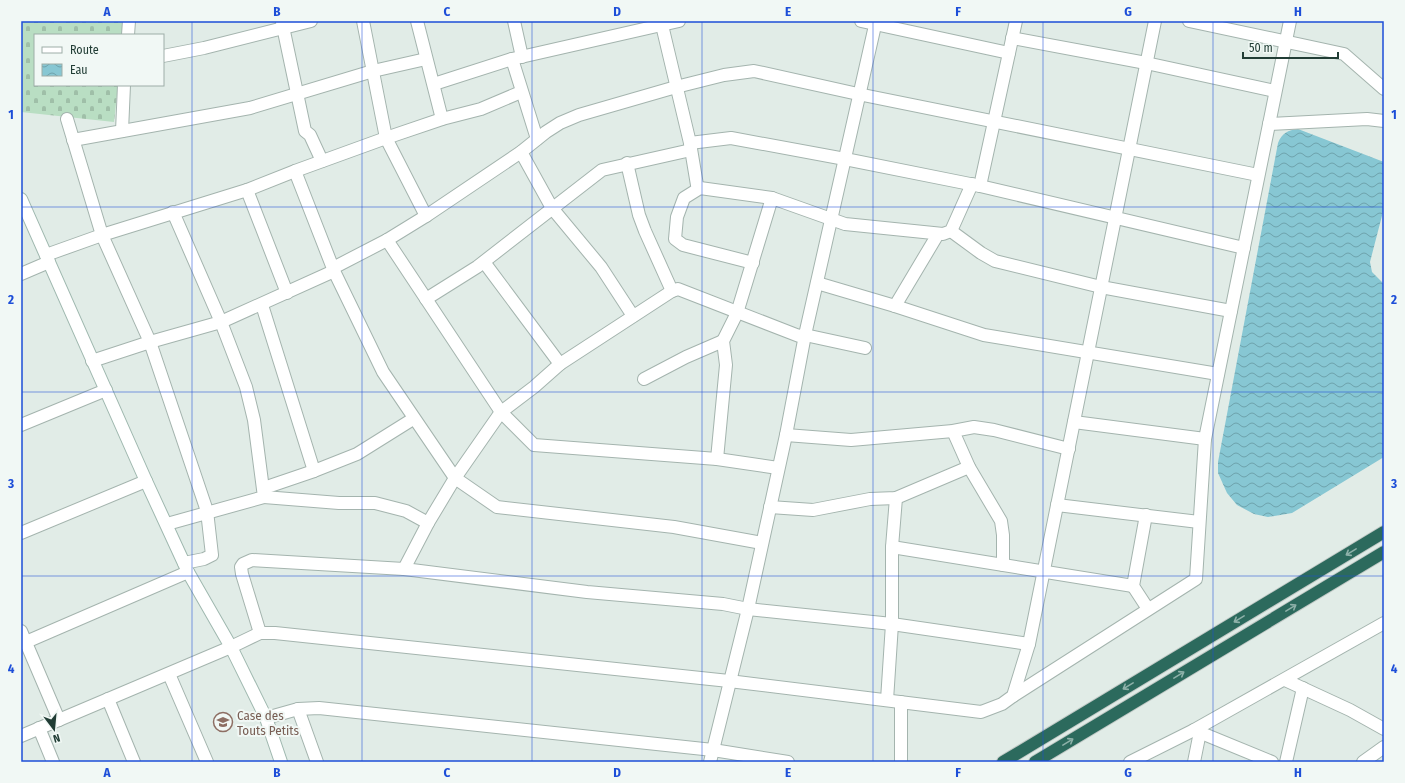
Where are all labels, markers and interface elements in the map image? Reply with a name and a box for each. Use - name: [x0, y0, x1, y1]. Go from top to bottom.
- text: A: [102, 4, 111, 19]
- text: B: [273, 4, 281, 19]
- text: C: [444, 4, 451, 19]
- text: D: [613, 4, 621, 19]
- text: E: [785, 4, 791, 19]
- text: F: [955, 4, 961, 19]
- text: G: [1124, 4, 1132, 19]
- text: H: [1294, 4, 1302, 19]
- legend: [34, 34, 164, 86]
- scale bar: [1243, 34, 1338, 60]
- text: 50 m: [1249, 41, 1273, 55]
- text: Route: [70, 43, 99, 57]
- text: Eau: [70, 63, 88, 77]
- text: 1: [8, 107, 14, 122]
- text: 1: [1391, 107, 1397, 122]
- text: 2: [7, 292, 14, 307]
- text: 2: [1390, 292, 1397, 307]
- text: 3: [7, 476, 14, 491]
- text: 3: [1390, 476, 1397, 491]
- one-way arrow: [1346, 548, 1357, 556]
- one-way arrow: [1285, 604, 1296, 612]
- one-way arrow: [1234, 615, 1245, 623]
- text: 4: [8, 661, 15, 676]
- text: 4: [1391, 661, 1398, 676]
- one-way arrow: [1173, 671, 1184, 679]
- one-way arrow: [1122, 683, 1134, 691]
- place label: Case des Touts Petits: [237, 708, 299, 738]
- north arrow: [34, 709, 74, 749]
- school or university icon: Case des Touts Petits: [212, 711, 234, 733]
- text: N: [52, 731, 62, 745]
- one-way arrow: [1062, 738, 1073, 746]
- text: A: [102, 765, 111, 780]
- text: B: [273, 765, 281, 780]
- text: C: [444, 765, 451, 780]
- text: D: [613, 765, 621, 780]
- text: E: [785, 765, 791, 780]
- text: F: [955, 765, 961, 780]
- text: G: [1124, 765, 1132, 780]
- text: H: [1294, 765, 1302, 780]

